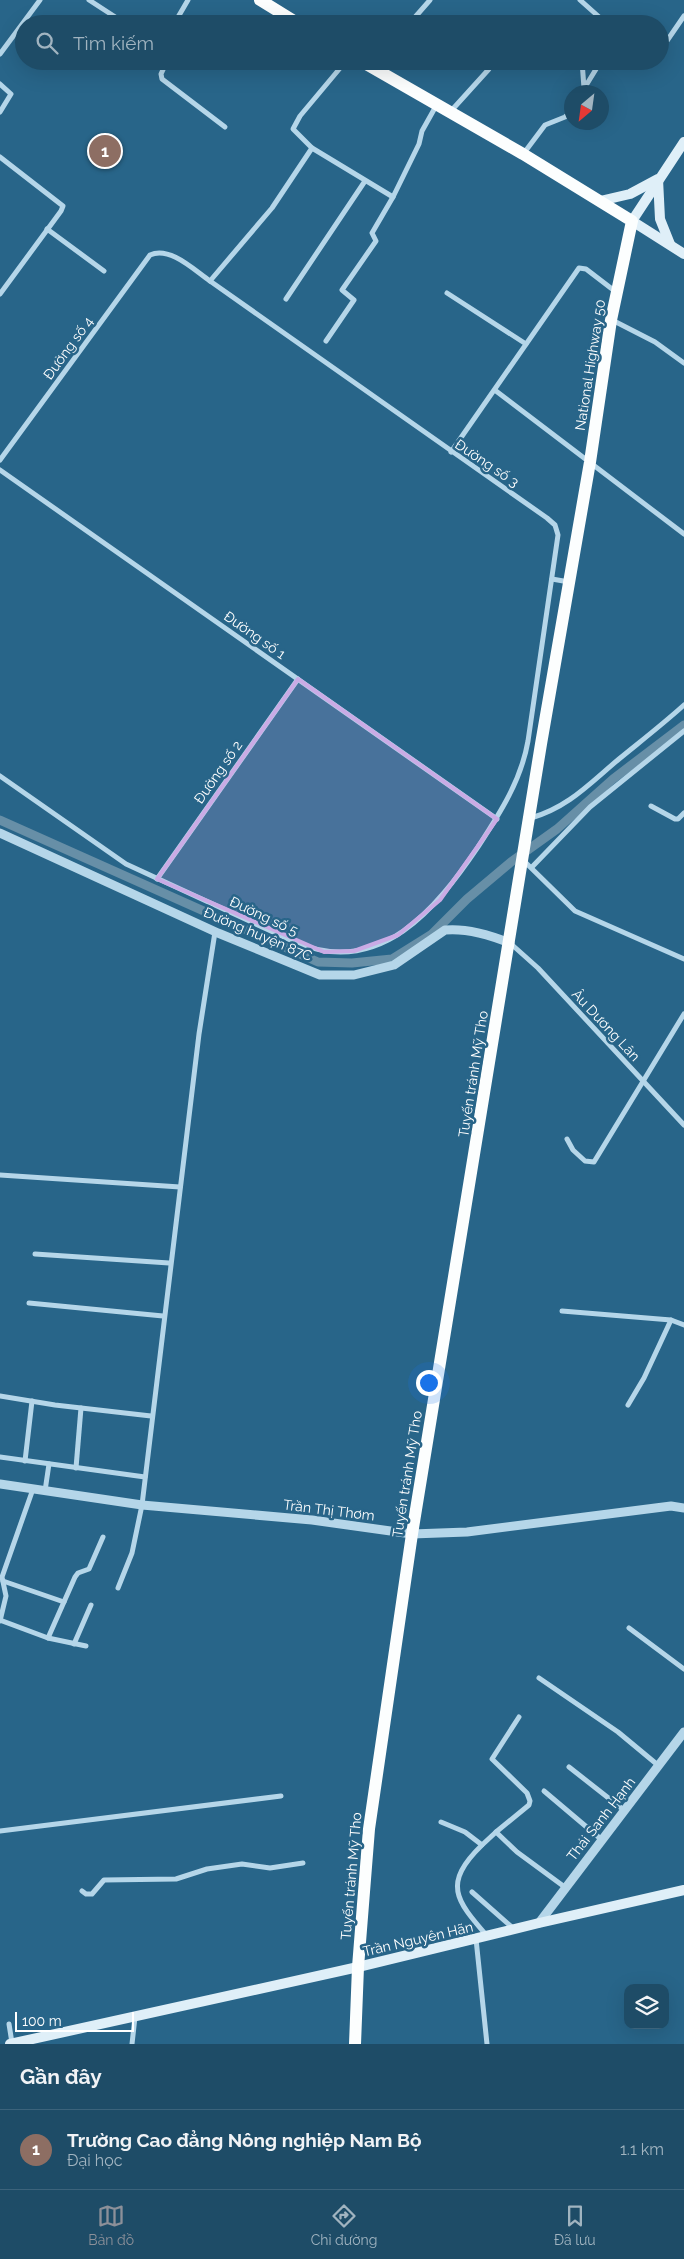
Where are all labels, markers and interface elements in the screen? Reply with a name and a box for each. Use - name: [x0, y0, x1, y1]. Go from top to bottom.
- search box: [15, 15, 669, 70]
- icon: search: [33, 29, 61, 57]
- text: Tìm kiếm: [73, 32, 154, 54]
- north arrow: [564, 85, 609, 130]
- pin: 1: [89, 132, 121, 170]
- street label: National Highway 50: [572, 298, 608, 432]
- street label: Đường số 4: [40, 313, 96, 382]
- street label: Đường số 3: [452, 436, 522, 490]
- street label: Đường số 1: [221, 608, 289, 662]
- street label: Đường số 2: [190, 737, 246, 807]
- street label: Đường số 5: [227, 893, 301, 939]
- street label: Đường huyện 87C: [201, 904, 315, 964]
- street label: Âu Dương Lân: [569, 985, 644, 1064]
- street label: Tuyến tránh Mỹ Tho: [455, 1010, 491, 1138]
- your location: [416, 1370, 442, 1396]
- street label: Tuyến tránh Mỹ Tho: [389, 1410, 425, 1538]
- street label: Trần Thị Thơm: [282, 1496, 376, 1524]
- street label: Thái Sanh Hạnh: [564, 1774, 638, 1864]
- street label: Tuyến tránh Mỹ Tho: [337, 1812, 365, 1940]
- street label: Trần Nguyên Hãn: [361, 1919, 475, 1959]
- map controls: [624, 1984, 669, 2029]
- button: layers: [624, 1984, 669, 2029]
- scale bar: [15, 2009, 134, 2032]
- text: 100 m: [22, 2013, 62, 2029]
- text: Gần đây: [20, 2064, 102, 2089]
- text: Trường Cao đẳng Nông nghiệp Nam Bộ: [67, 2129, 421, 2151]
- text: 1: [32, 2140, 40, 2159]
- text: 1.1 km: [620, 2140, 664, 2159]
- text: Đại học: [67, 2151, 122, 2170]
- tab: Bản đồ: [88, 2202, 134, 2248]
- tab: Chỉ đường: [311, 2202, 377, 2248]
- tab: Đã lưu: [554, 2202, 596, 2248]

